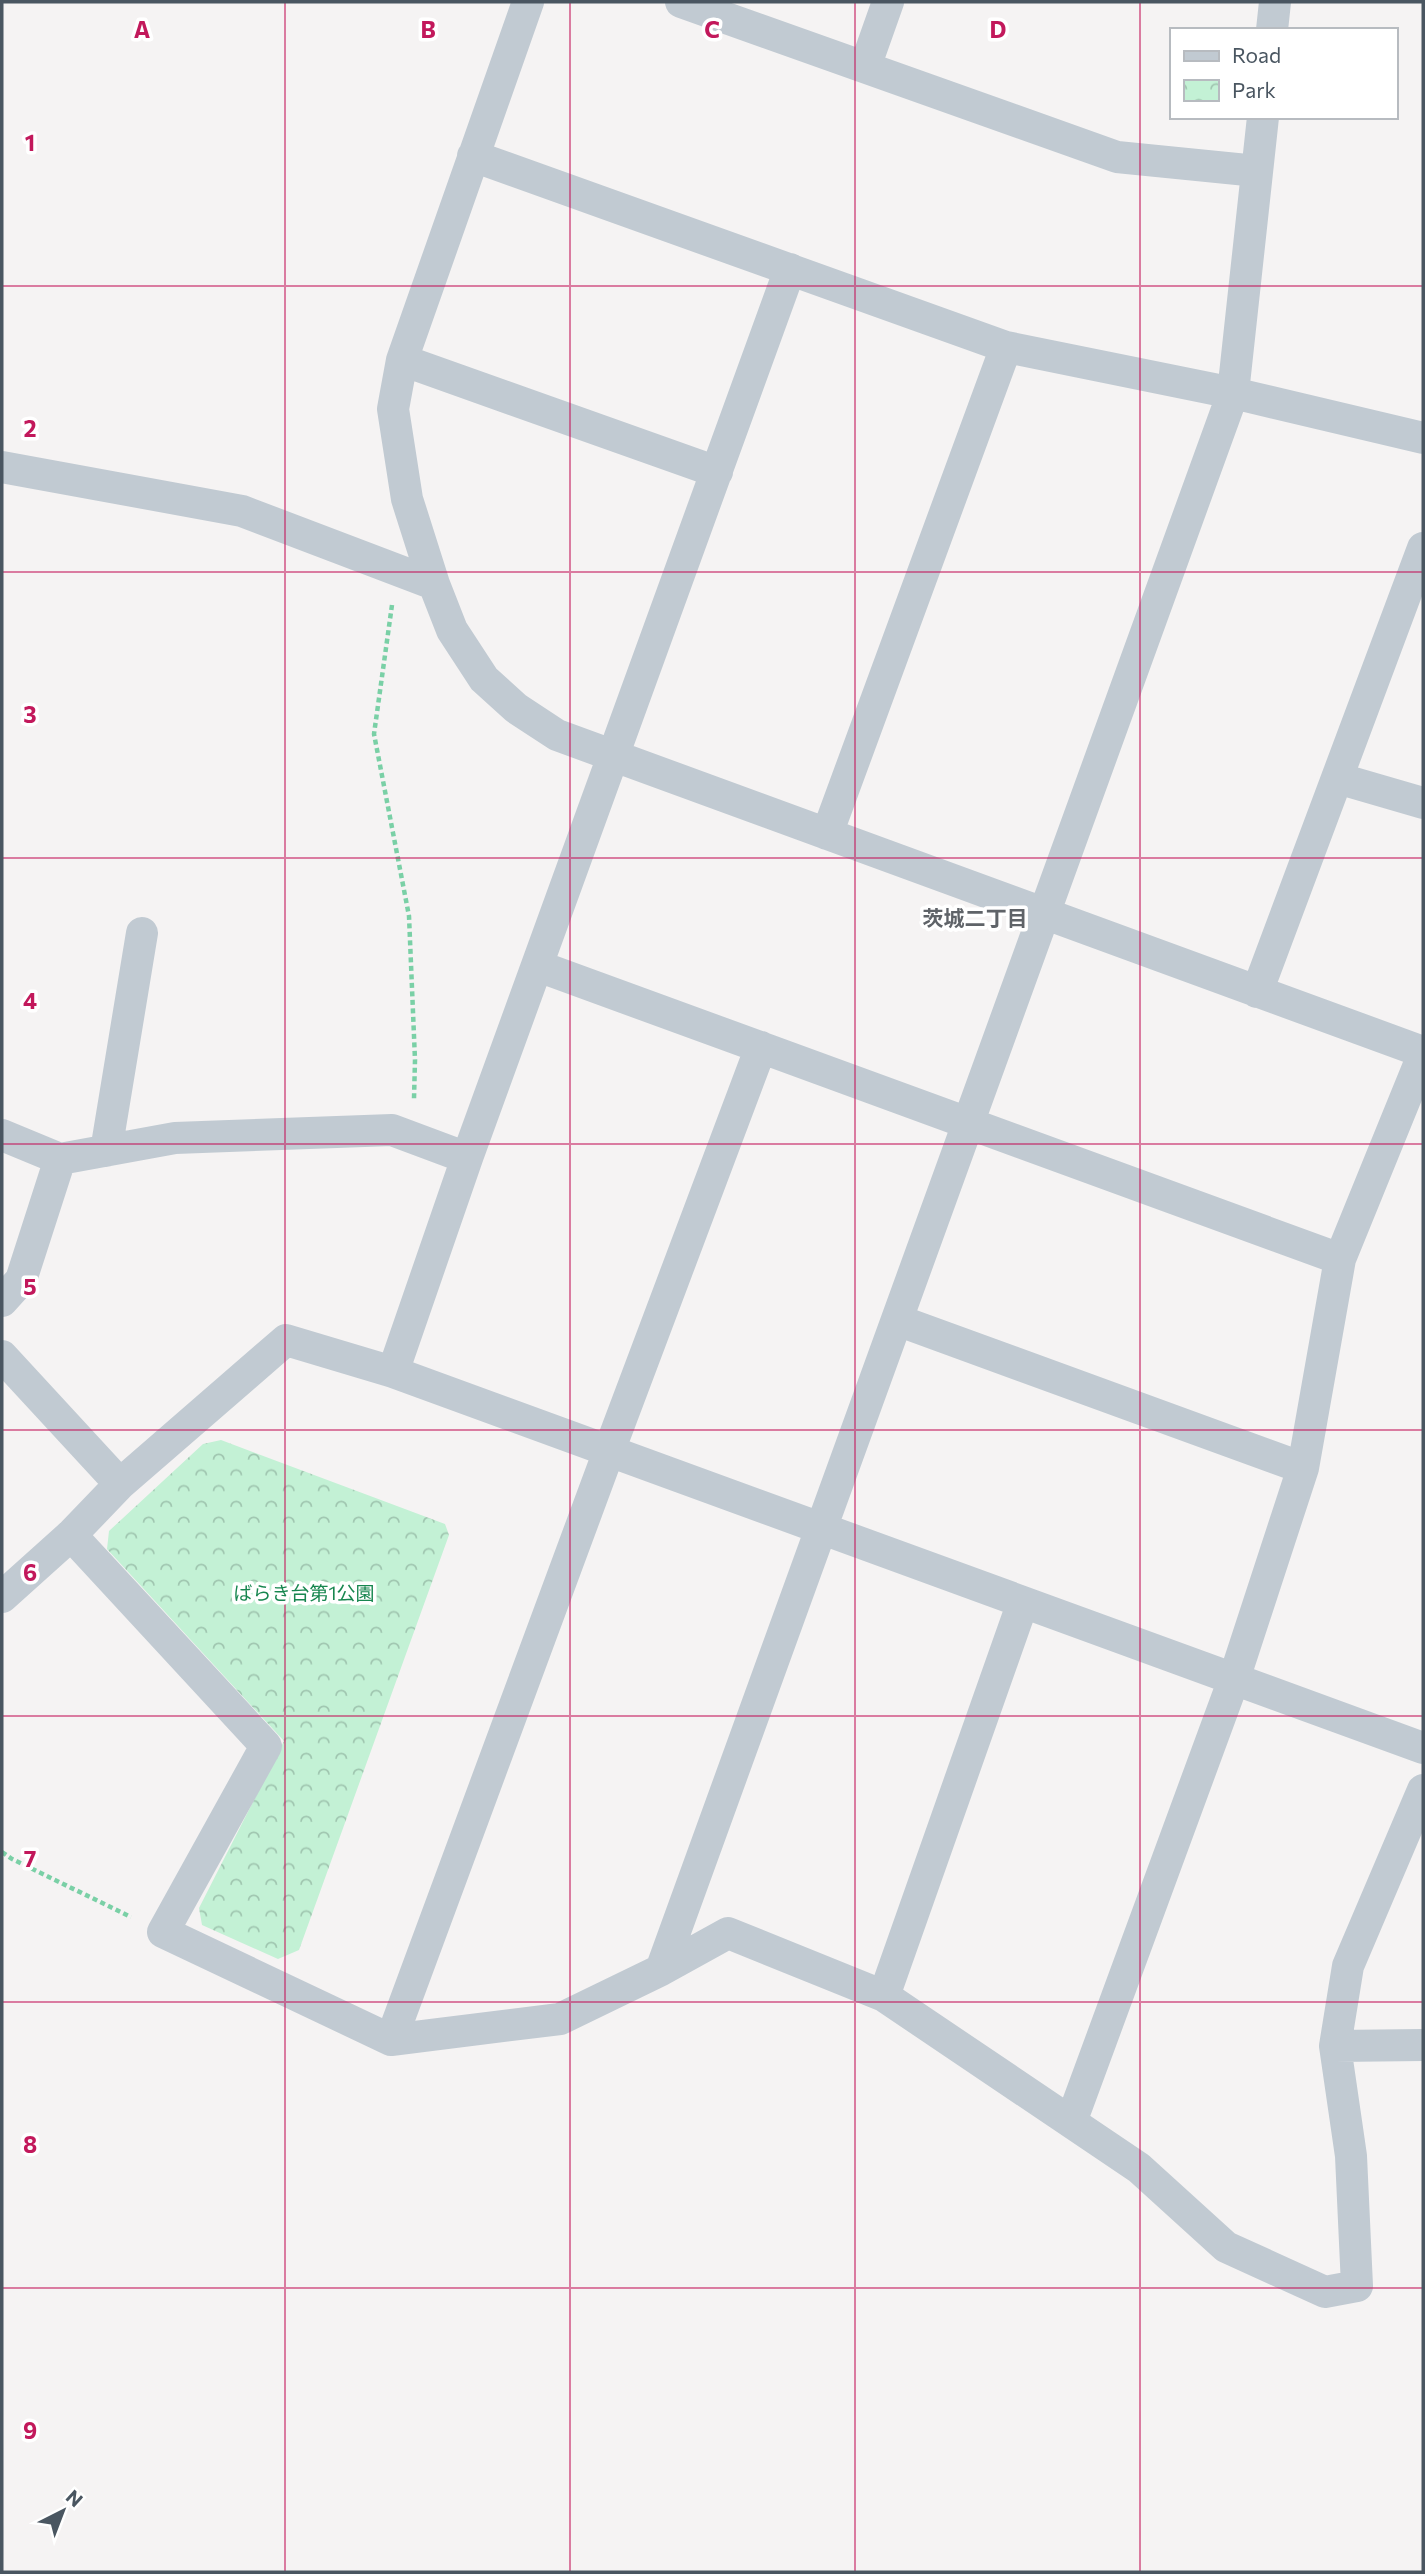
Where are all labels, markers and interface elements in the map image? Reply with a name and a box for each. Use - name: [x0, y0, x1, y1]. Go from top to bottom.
- text: A: [134, 15, 151, 43]
- text: B: [420, 15, 436, 43]
- text: C: [704, 15, 720, 43]
- text: D: [990, 15, 1007, 43]
- legend: [1170, 28, 1397, 119]
- text: Road: [1232, 42, 1281, 67]
- text: Park: [1232, 77, 1276, 102]
- text: 1: [25, 128, 35, 156]
- text: 2: [23, 414, 37, 442]
- text: 3: [23, 700, 37, 728]
- district label: 茨城二丁目: [923, 905, 1028, 930]
- text: 4: [23, 986, 37, 1014]
- text: 5: [23, 1272, 37, 1300]
- text: 6: [23, 1558, 37, 1586]
- park label: ばらき台第1公園: [233, 1581, 375, 1604]
- text: 7: [24, 1844, 36, 1872]
- text: 8: [23, 2130, 37, 2158]
- text: 9: [23, 2416, 37, 2444]
- north arrow: [28, 2476, 98, 2546]
- text: N: [62, 2485, 88, 2511]

